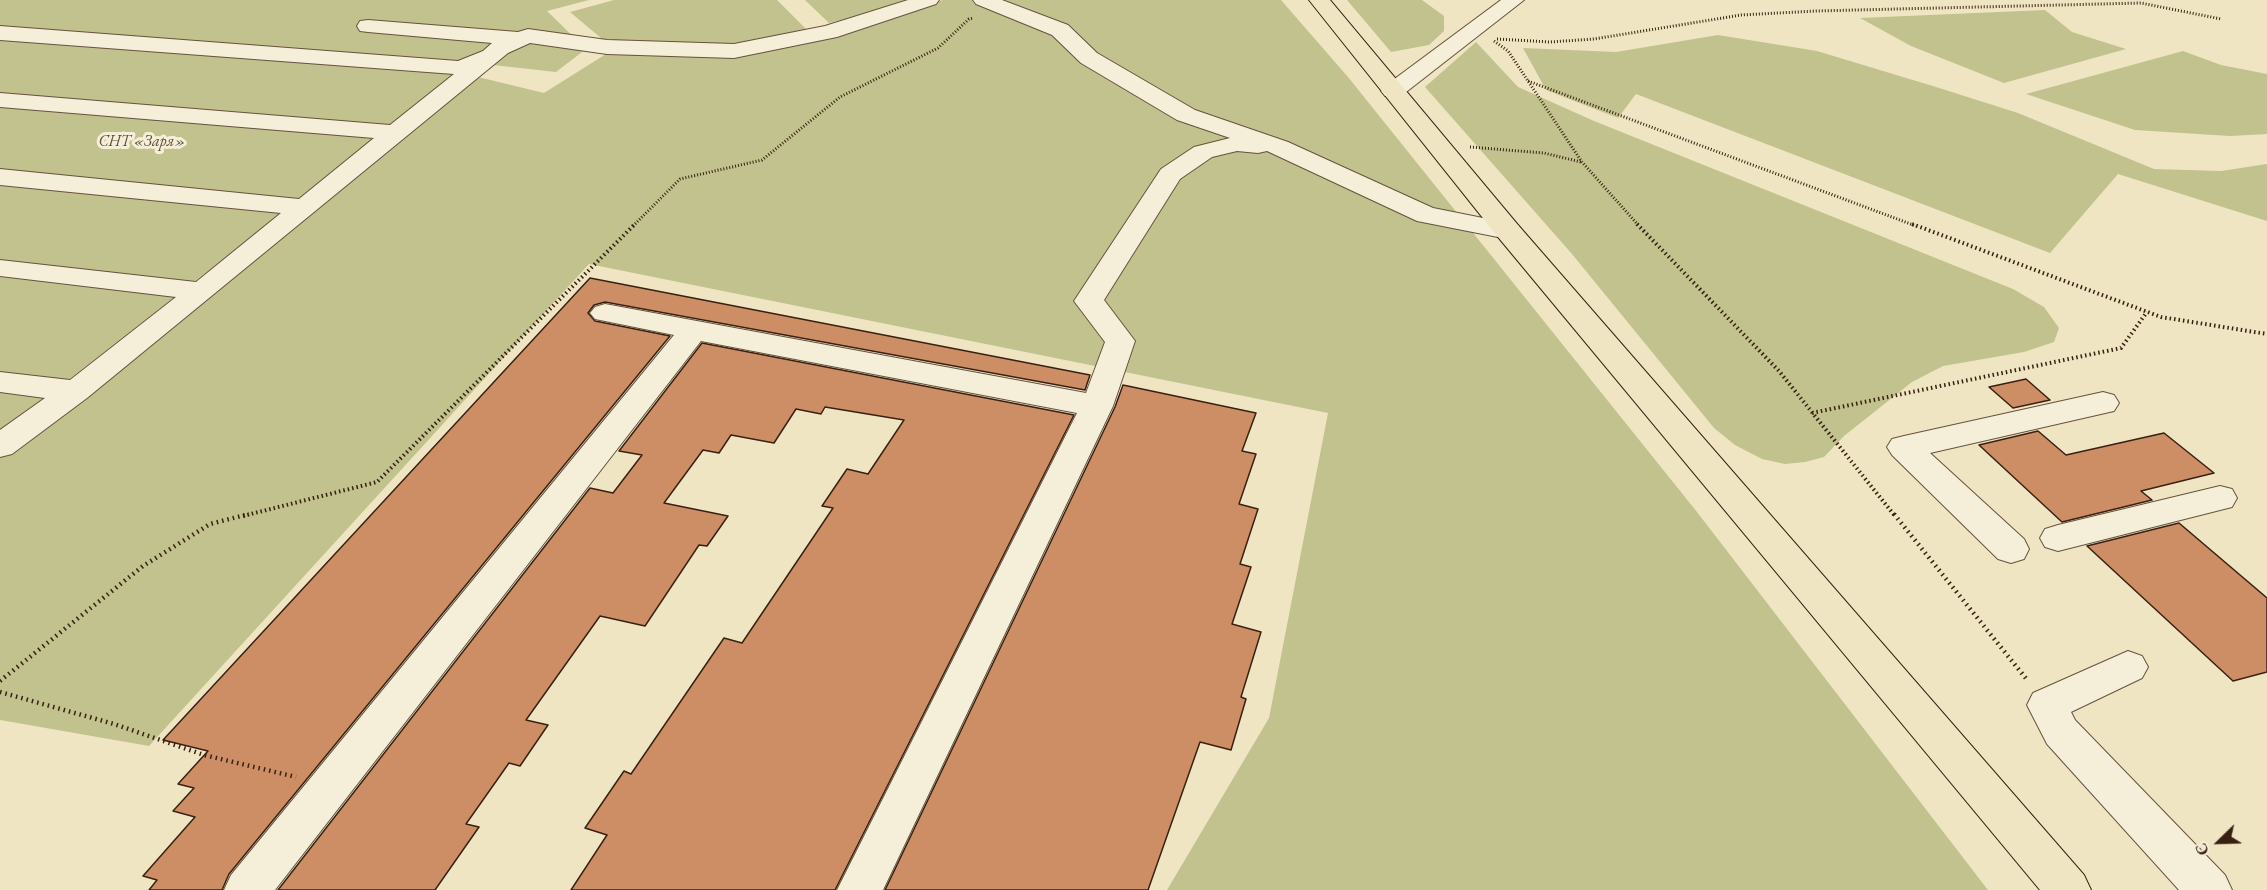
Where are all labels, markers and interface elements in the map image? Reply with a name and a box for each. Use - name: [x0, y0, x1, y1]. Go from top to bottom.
- park label: СНТ «Заря»: [98, 132, 186, 152]
- north arrow: [2189, 812, 2249, 872]
- text: С: [2190, 840, 2214, 859]

